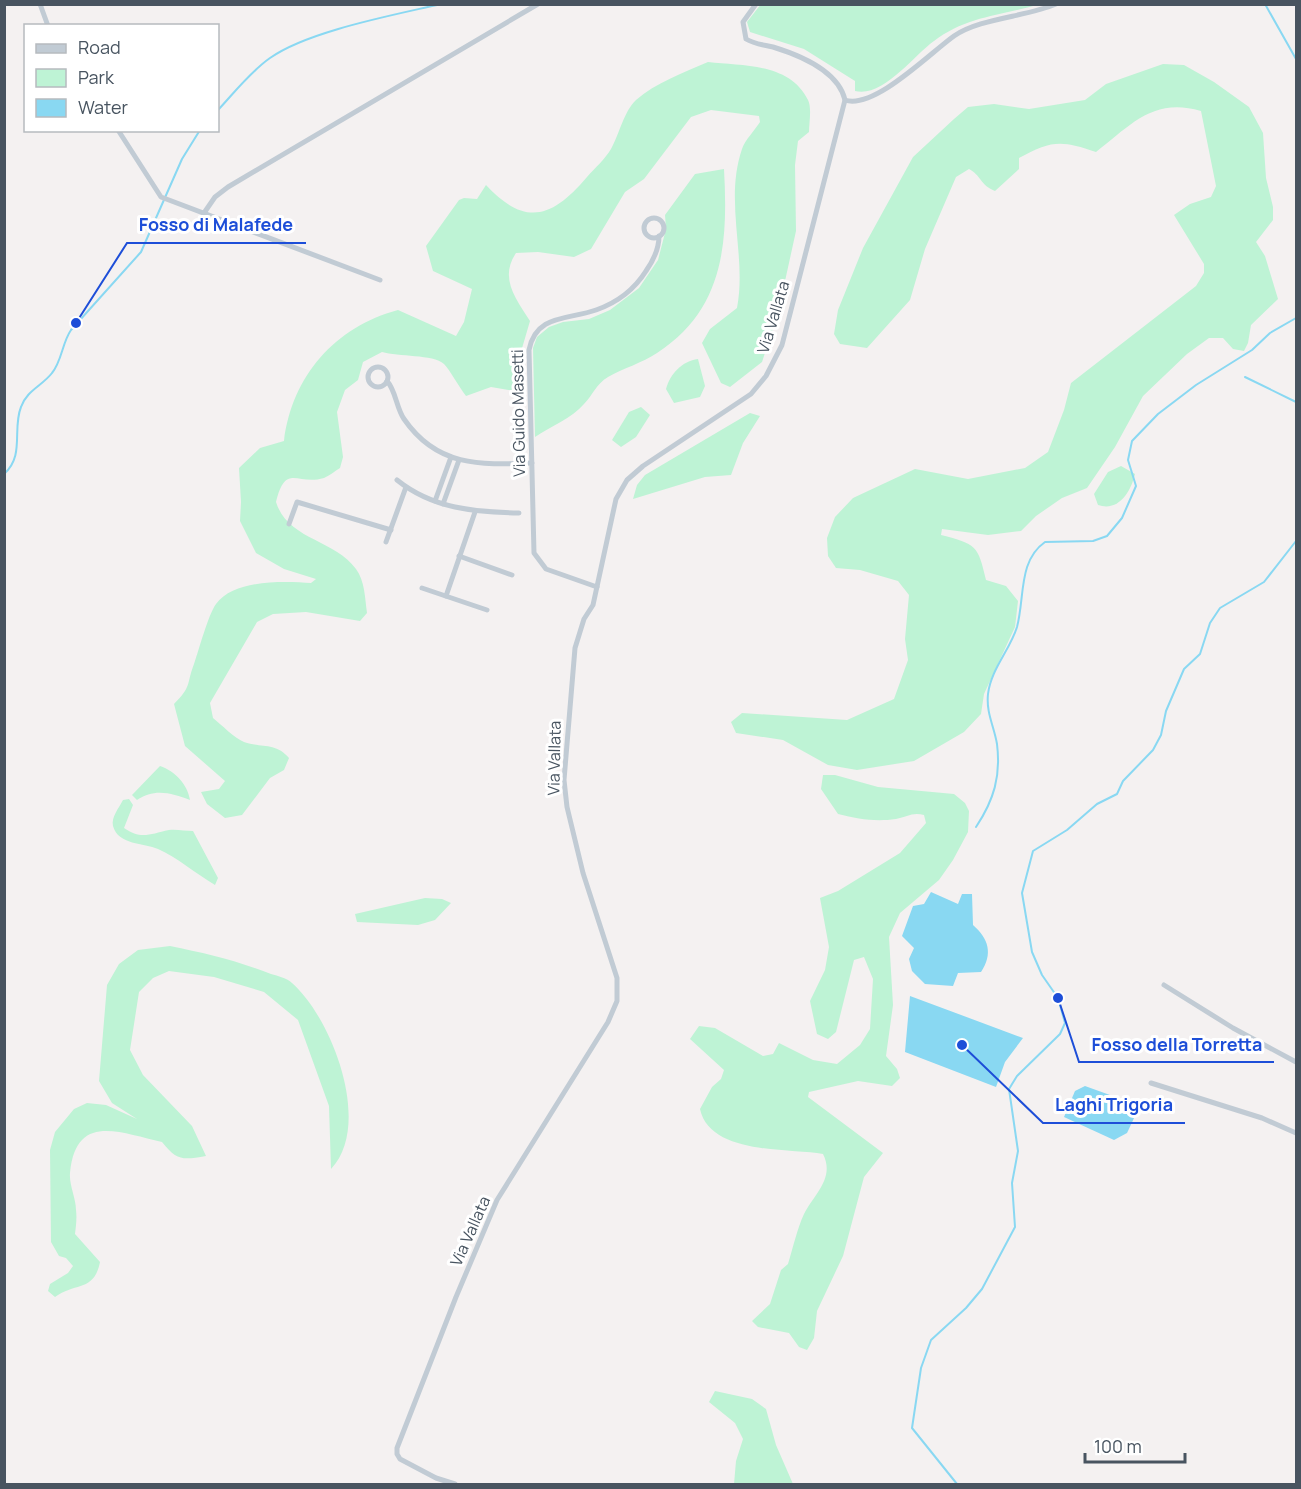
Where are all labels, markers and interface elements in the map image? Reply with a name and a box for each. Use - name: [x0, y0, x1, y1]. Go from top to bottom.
- legend: [24, 24, 219, 132]
- text: Road: [78, 35, 121, 59]
- text: Park: [78, 65, 115, 89]
- text: Water: [78, 95, 128, 119]
- callout: Fosso di Malafede: [127, 207, 306, 243]
- text: Fosso di Malafede: [139, 212, 293, 236]
- street label: Via Vallata: [752, 278, 794, 356]
- street label: Via Guido Masetti: [506, 349, 530, 477]
- street label: Via Vallata: [542, 720, 566, 796]
- callout: Fosso della Torretta: [1079, 1026, 1274, 1062]
- text: Fosso della Torretta: [1092, 1032, 1262, 1056]
- callout: Laghi Trigoria: [1043, 1087, 1185, 1123]
- text: Laghi Trigoria: [1055, 1092, 1173, 1116]
- street label: Via Vallata: [445, 1192, 495, 1270]
- scale bar: [1085, 1426, 1186, 1464]
- text: 100 m: [1094, 1434, 1142, 1458]

